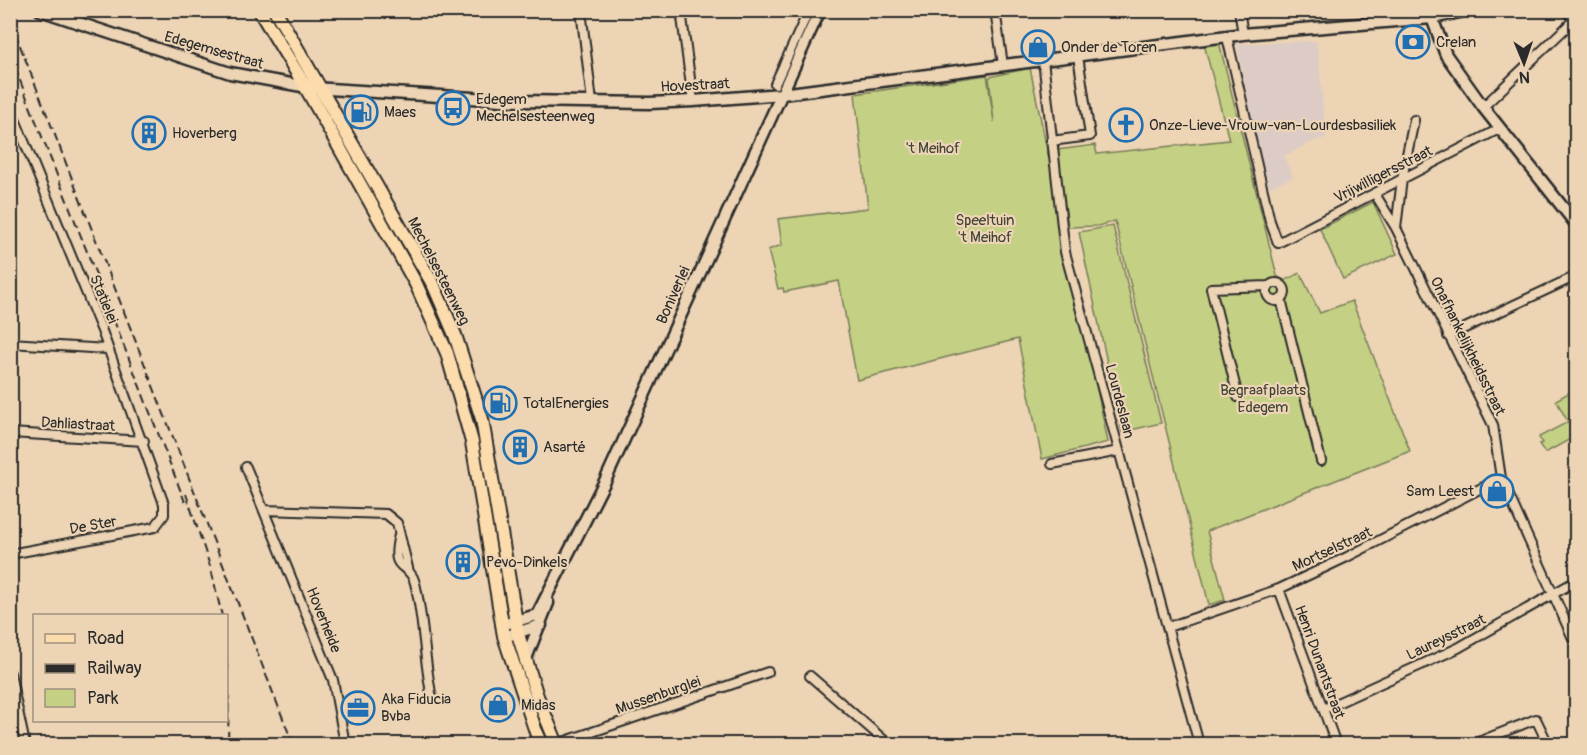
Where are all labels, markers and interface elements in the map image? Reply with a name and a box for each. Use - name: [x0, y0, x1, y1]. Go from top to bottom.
- bank icon: Crelan: [1395, 24, 1431, 60]
- street label: Edegemsestraat: [162, 27, 267, 74]
- shop icon: Onder de Toren: [1020, 29, 1056, 65]
- place label: Crelan: [1436, 33, 1476, 52]
- north arrow: [1494, 33, 1554, 93]
- place label: Onder de Toren: [1061, 38, 1157, 57]
- text: N: [1519, 67, 1530, 87]
- street label: Hovestraat: [660, 74, 731, 97]
- bus stop icon: Edegem Mechelsesteenweg: [435, 90, 471, 126]
- place label: Edegem Mechelsesteenweg: [476, 90, 595, 126]
- fuel station icon: Maes: [343, 94, 379, 130]
- place label: Maes: [384, 103, 416, 122]
- church icon: Onze-Lieve-Vrouw-van-Lourdesbasiliek: [1108, 107, 1144, 143]
- building icon: Hoverberg: [131, 115, 167, 151]
- place label: Onze-Lieve-Vrouw-van-Lourdesbasiliek: [1149, 116, 1397, 135]
- place label: Hoverberg: [172, 124, 237, 143]
- park label: 't Meihof: [906, 139, 960, 158]
- street label: Vrijwilligersstraat: [1331, 141, 1437, 207]
- park label: Speeltuin 't Meihof: [956, 211, 1014, 247]
- street label: Mechelsesteenweg: [403, 214, 474, 328]
- street label: Boniverlei: [652, 263, 695, 327]
- street label: Statielei: [85, 272, 122, 327]
- street label: Onafhankelijkheidsstraat: [1426, 274, 1510, 420]
- street label: Lourdeslaan: [1100, 362, 1139, 440]
- park label: Begraafplaats Edegem: [1220, 381, 1306, 417]
- fuel station icon: TotalEnergies: [482, 385, 518, 421]
- place label: TotalEnergies: [523, 394, 609, 413]
- street label: Dahliastraat: [40, 413, 117, 436]
- building icon: Asarté: [502, 429, 538, 465]
- place label: Asarté: [543, 438, 586, 457]
- shop icon: Sam Leest: [1479, 473, 1515, 509]
- place label: Sam Leest: [1406, 482, 1475, 501]
- street label: De Ster: [68, 512, 119, 539]
- street label: Mortselstraat: [1289, 522, 1376, 576]
- building icon: Pevo-Dinkels: [445, 544, 481, 580]
- place label: Pevo-Dinkels: [486, 553, 568, 572]
- street label: Hoverheide: [302, 585, 346, 656]
- street label: Henri Dunantstraat: [1290, 603, 1349, 722]
- street label: Laureysstraat: [1403, 610, 1490, 665]
- legend: [33, 614, 228, 722]
- text: Road: [87, 627, 124, 650]
- text: Railway: [87, 657, 142, 680]
- street label: Mussenburglei: [613, 672, 704, 719]
- text: Park: [87, 687, 119, 710]
- shop icon: Midas: [480, 687, 516, 723]
- office icon: Aka Fiducia Bvba: [340, 690, 376, 726]
- place label: Aka Fiducia Bvba: [381, 690, 451, 726]
- place label: Midas: [521, 696, 556, 715]

